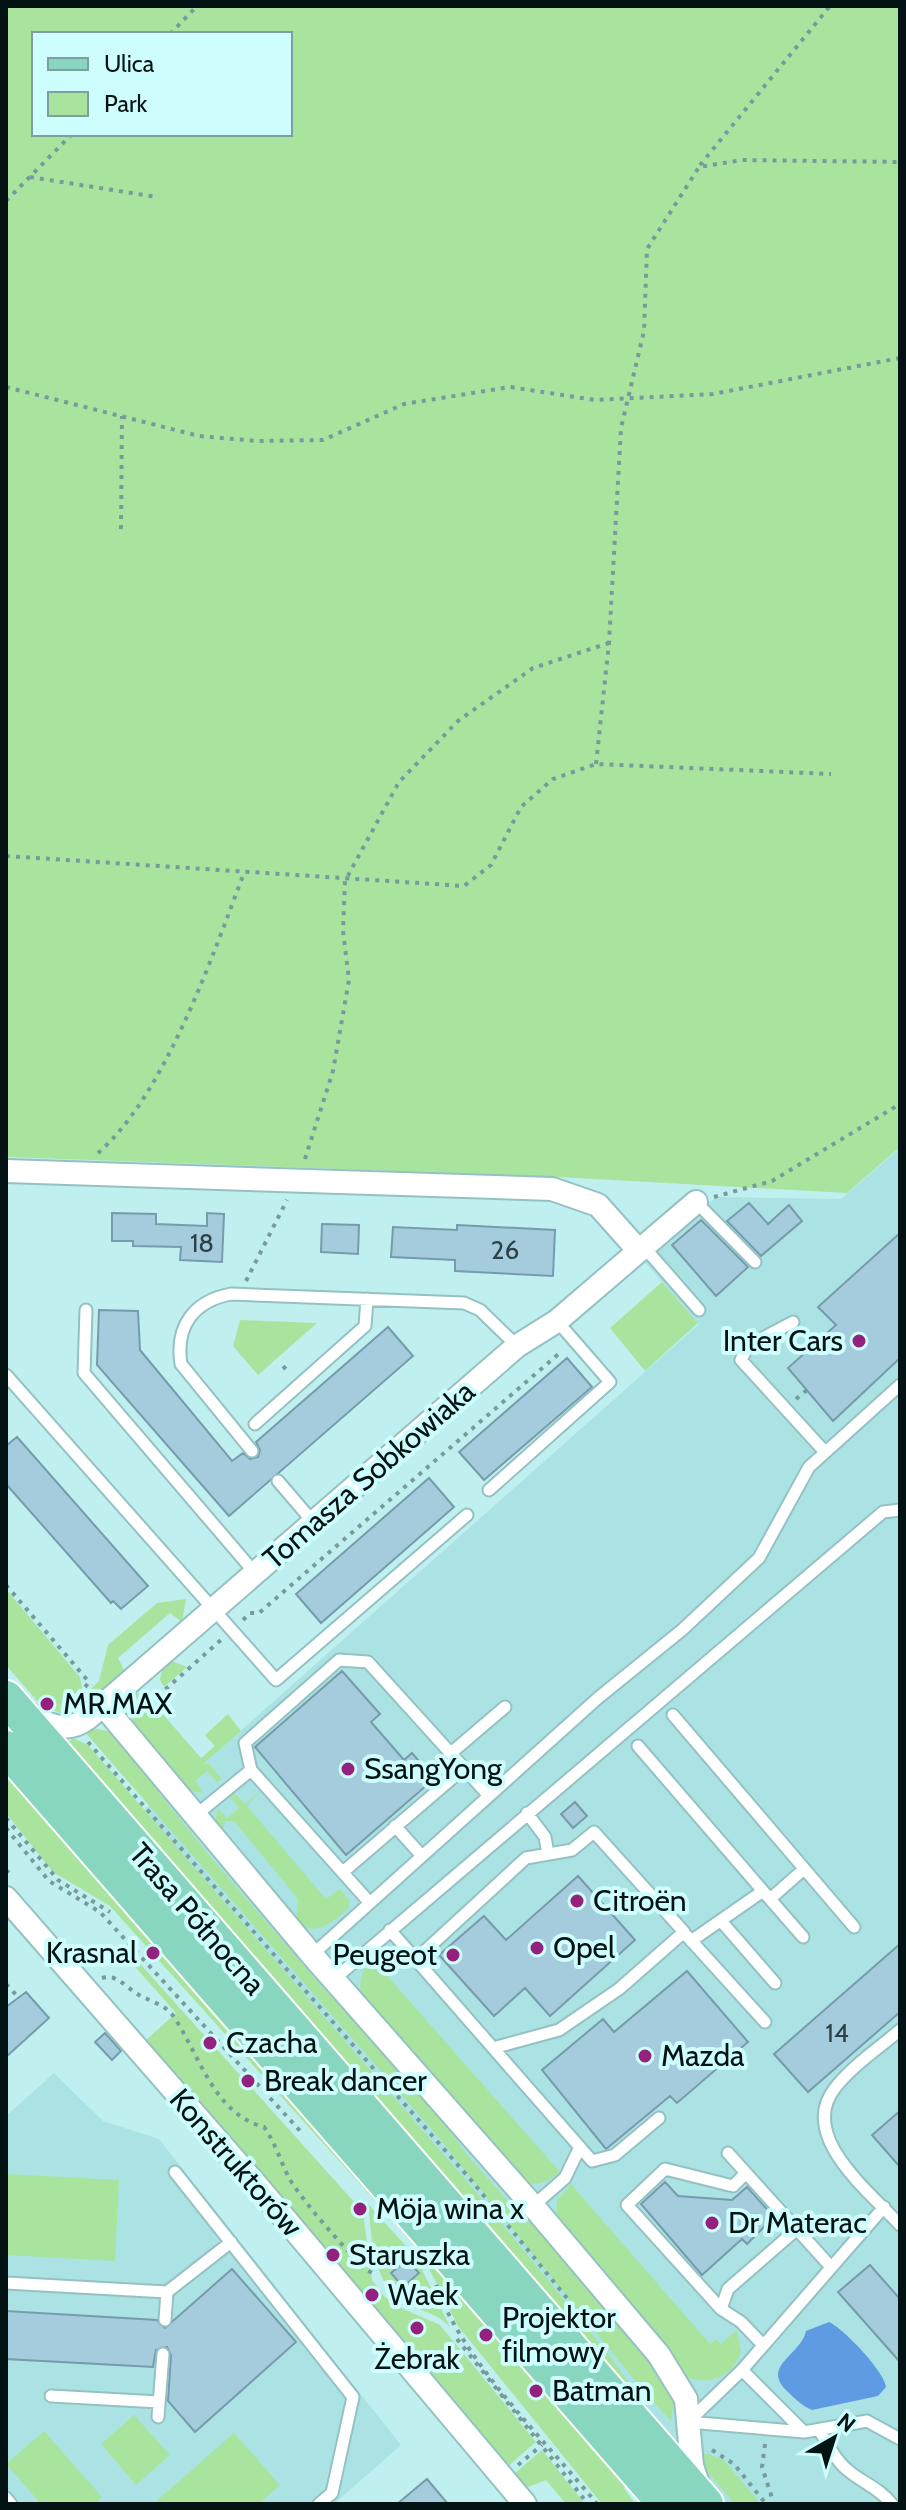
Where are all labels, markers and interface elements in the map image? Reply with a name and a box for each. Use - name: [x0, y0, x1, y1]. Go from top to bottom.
- legend: [32, 32, 292, 136]
- text: Ulica: [104, 49, 155, 78]
- text: Park: [104, 89, 147, 118]
- house number: 18: [190, 1227, 214, 1259]
- house number: 26: [491, 1234, 519, 1266]
- place label: Inter Cars: [723, 1322, 843, 1359]
- marker: Inter Cars: [850, 1332, 868, 1350]
- street label: Tomasza Sobkowiaka: [255, 1372, 483, 1577]
- place label: MR.MAX: [63, 1685, 172, 1722]
- marker: MR.MAX: [38, 1695, 56, 1713]
- place label: SsangYong: [364, 1750, 503, 1787]
- marker: SsangYong: [339, 1760, 357, 1778]
- street label: Trasa Północna: [121, 1835, 274, 2003]
- place label: Citroën: [593, 1882, 687, 1919]
- marker: Citroën: [568, 1892, 586, 1910]
- place label: Opel: [553, 1929, 615, 1966]
- place label: Krasnal: [46, 1934, 137, 1971]
- place label: Peugeot: [332, 1936, 437, 1973]
- marker: Opel: [528, 1939, 546, 1957]
- marker: Krasnal: [144, 1944, 162, 1962]
- marker: Peugeot: [444, 1946, 462, 1964]
- house number: 14: [825, 2017, 849, 2049]
- place label: Czacha: [226, 2024, 318, 2061]
- marker: Czacha: [201, 2034, 219, 2052]
- place label: Mazda: [661, 2037, 745, 2074]
- marker: Mazda: [636, 2047, 654, 2065]
- place label: Break dancer: [264, 2062, 427, 2099]
- marker: Break dancer: [239, 2072, 257, 2090]
- street label: Konstruktorów: [162, 2081, 311, 2244]
- place label: Möja wina x: [376, 2190, 524, 2227]
- marker: Möja wina x: [351, 2200, 369, 2218]
- place label: Dr Materac: [728, 2204, 867, 2241]
- marker: Dr Materac: [703, 2214, 721, 2232]
- place label: Staruszka: [349, 2236, 471, 2273]
- marker: Staruszka: [324, 2246, 342, 2264]
- place label: Waek: [388, 2276, 459, 2313]
- marker: Waek: [363, 2286, 381, 2304]
- place label: Projektor filmowy: [502, 2299, 616, 2370]
- marker: Żebrak: [408, 2319, 426, 2337]
- marker: Projektor filmowy: [477, 2326, 495, 2344]
- place label: Żebrak: [374, 2340, 460, 2377]
- place label: Batman: [552, 2372, 652, 2409]
- marker: Batman: [527, 2382, 545, 2400]
- north arrow: [794, 2398, 874, 2478]
- text: N: [832, 2407, 861, 2438]

